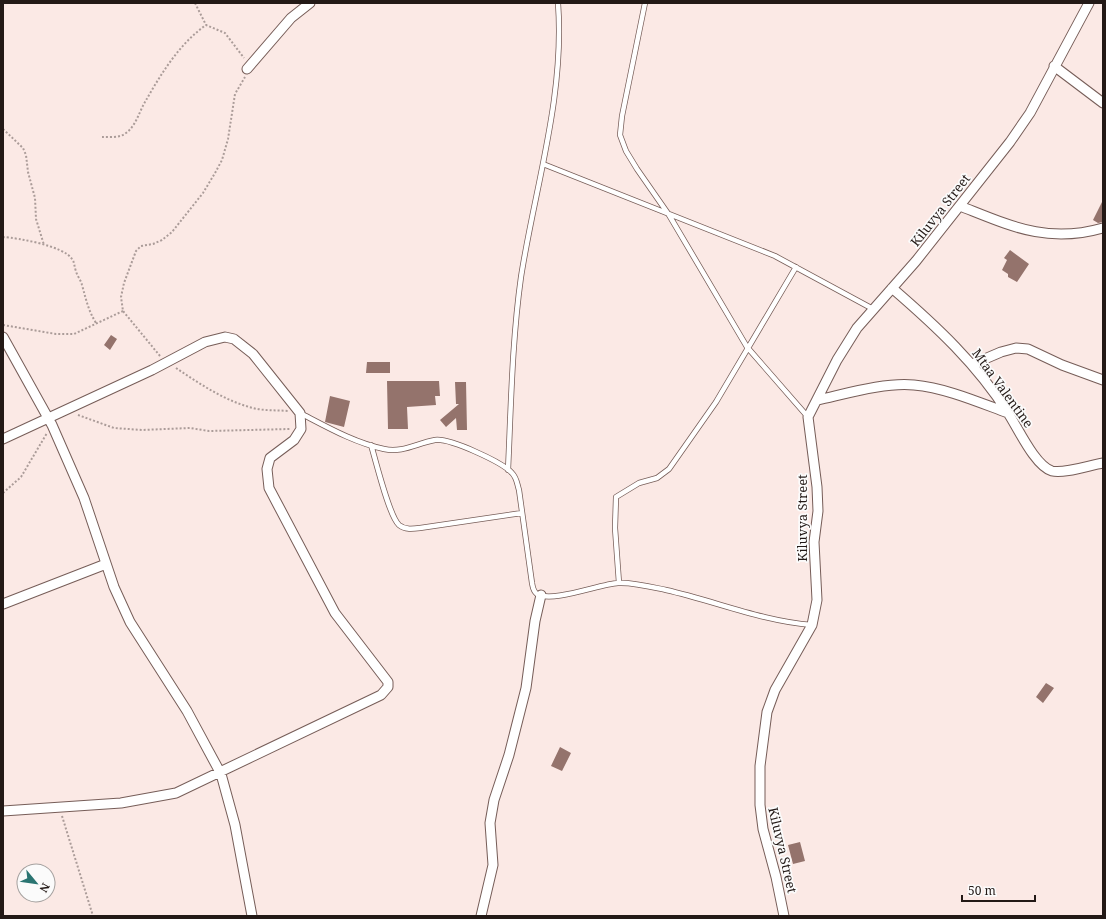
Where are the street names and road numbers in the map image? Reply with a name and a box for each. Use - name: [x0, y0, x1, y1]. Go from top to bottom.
- street label: Kiluvya Street: [906, 170, 974, 250]
- street label: Mtaa Valentine: [968, 345, 1038, 431]
- street label: Kiluvya Street: [793, 474, 811, 562]
- street label: Kiluvya Street: [764, 805, 802, 895]

